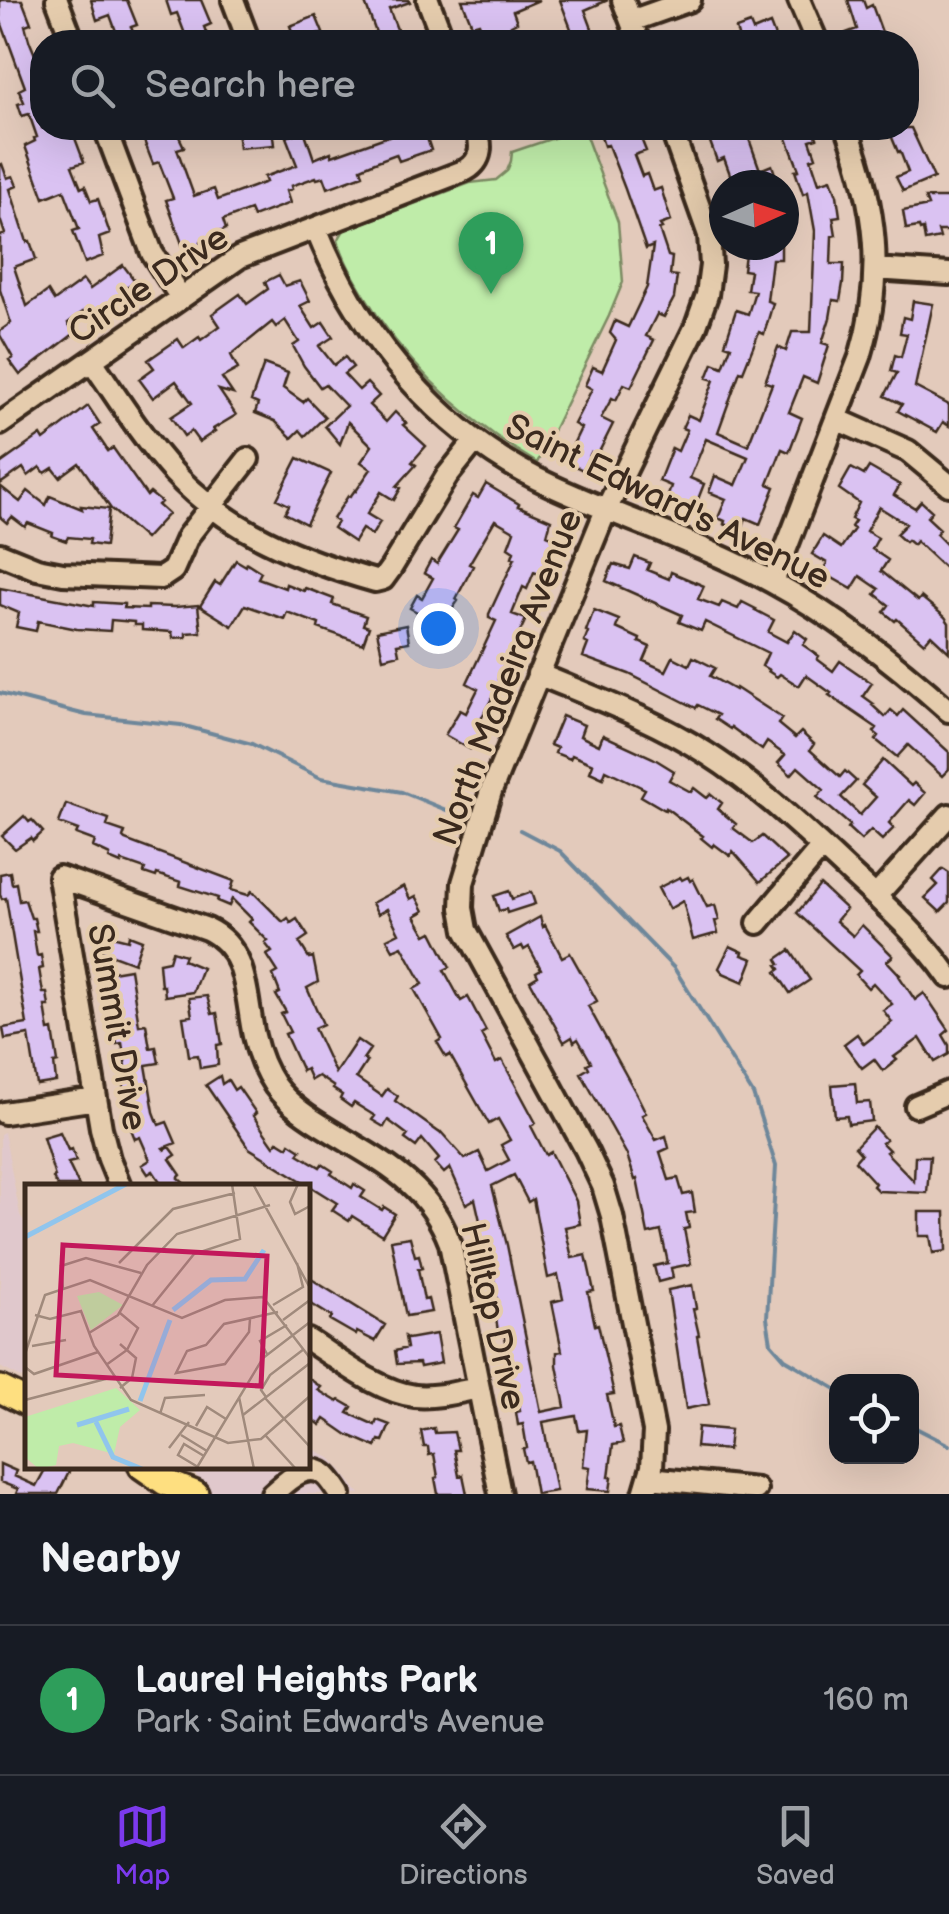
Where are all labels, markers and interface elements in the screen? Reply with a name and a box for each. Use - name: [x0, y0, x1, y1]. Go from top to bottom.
- search box: [30, 30, 919, 140]
- icon: search: [65, 58, 120, 113]
- text: Search here: [145, 63, 356, 108]
- north arrow: [709, 170, 799, 260]
- pin: 1: [458, 212, 524, 294]
- street label: Circle Drive: [61, 216, 237, 354]
- street label: Saint Edward's Avenue: [498, 405, 837, 600]
- street label: North Madeira Avenue: [424, 503, 592, 852]
- your location: [413, 603, 464, 654]
- street label: Summit Drive: [77, 920, 156, 1134]
- inset map: [25, 1184, 310, 1469]
- street label: Hilltop Drive: [450, 1218, 535, 1414]
- map controls: [829, 1374, 919, 1464]
- button: locate: [829, 1374, 919, 1464]
- text: Nearby: [40, 1534, 180, 1585]
- text: Laurel Heights Park: [135, 1658, 478, 1703]
- text: 1: [66, 1681, 79, 1720]
- text: 160 m: [823, 1681, 909, 1720]
- text: Park · Saint Edward's Avenue: [135, 1703, 545, 1742]
- tab: Map: [114, 1799, 171, 1892]
- tab: Directions: [399, 1799, 528, 1892]
- tab: Saved: [756, 1799, 835, 1892]

